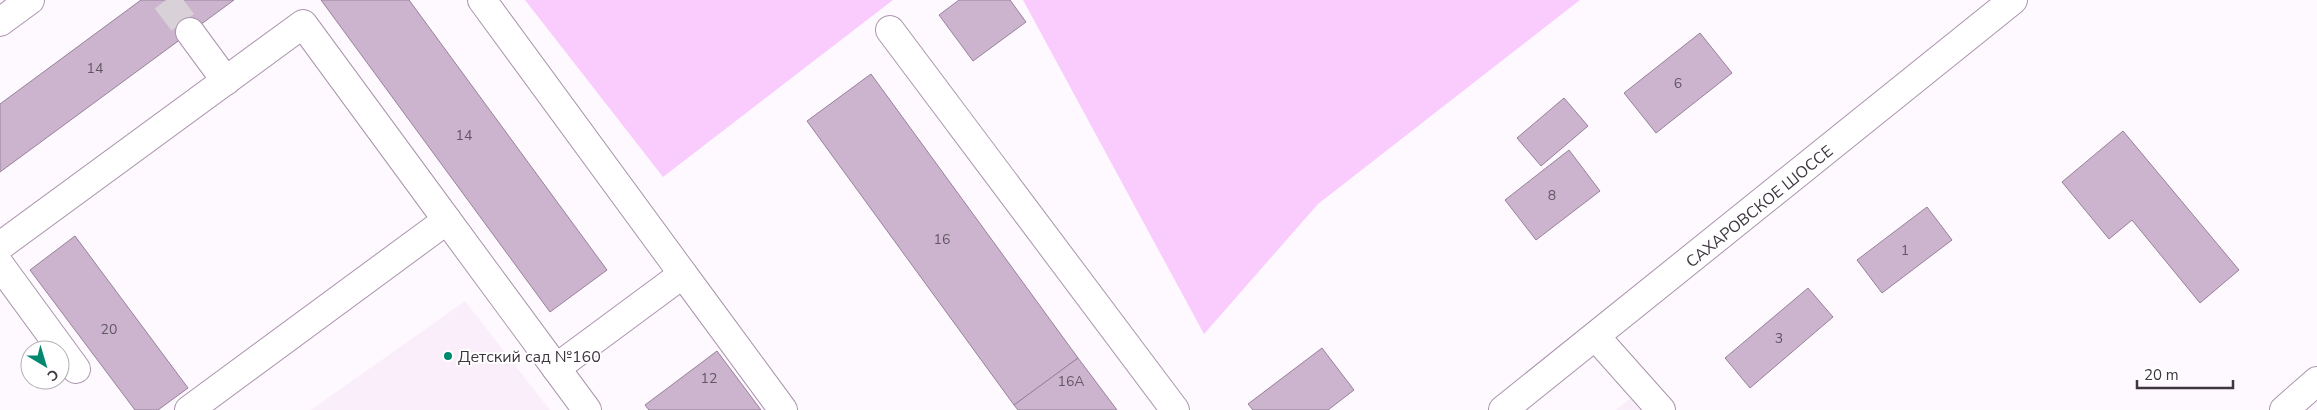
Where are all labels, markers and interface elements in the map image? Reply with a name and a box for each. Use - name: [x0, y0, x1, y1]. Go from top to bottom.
- house number: 14: [87, 59, 103, 78]
- house number: 6: [1674, 74, 1682, 93]
- house number: 14: [456, 126, 472, 145]
- street label: САХАРОВСКОЕ ШОССЕ: [1682, 141, 1838, 273]
- house number: 8: [1548, 186, 1556, 205]
- house number: 16: [934, 230, 950, 249]
- house number: 1: [1901, 241, 1909, 260]
- house number: 20: [101, 320, 117, 339]
- house number: 3: [1775, 329, 1783, 348]
- north arrow: [20, 340, 70, 390]
- place label: Детский сад №160: [458, 346, 601, 368]
- marker: Детский сад №160: [442, 350, 454, 362]
- scale bar: [2137, 358, 2233, 390]
- text: С: [43, 364, 62, 386]
- text: 20 m: [2144, 365, 2179, 385]
- house number: 12: [701, 369, 717, 388]
- house number: 16А: [1057, 372, 1085, 391]

